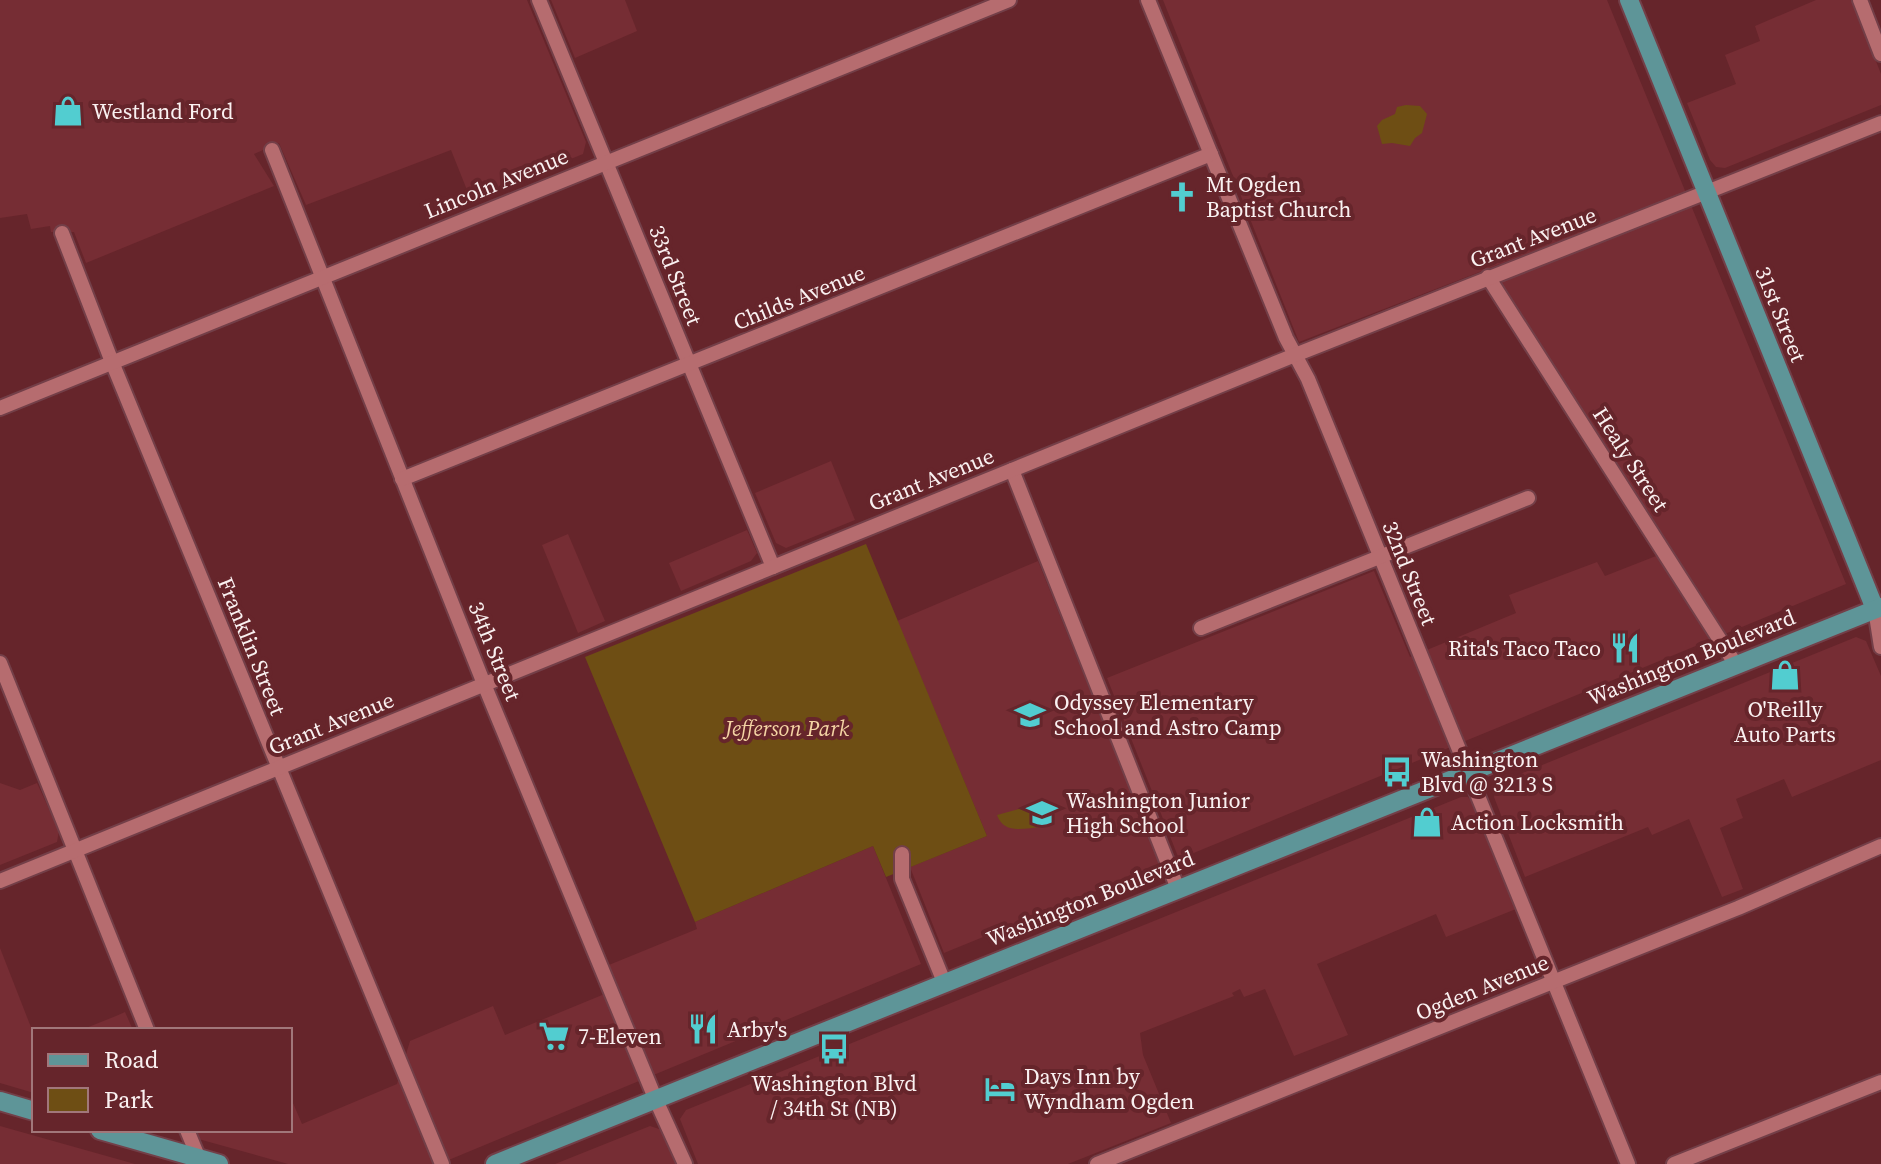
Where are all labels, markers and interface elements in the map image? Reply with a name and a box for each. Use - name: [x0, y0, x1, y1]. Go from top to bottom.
- shop icon: Westland Ford: [51, 94, 85, 128]
- place label: Westland Ford: [92, 96, 234, 126]
- street label: Lincoln Avenue: [420, 140, 572, 226]
- place label: Mt Ogden Baptist Church: [1206, 169, 1351, 224]
- church icon: Mt Ogden Baptist Church: [1165, 180, 1199, 214]
- street label: Grant Avenue: [1466, 199, 1600, 275]
- street label: 33rd Street: [642, 220, 710, 330]
- street label: Childs Avenue: [729, 257, 869, 337]
- street label: 31st Street: [1748, 262, 1814, 367]
- street label: Healy Street: [1586, 401, 1676, 518]
- street label: Grant Avenue: [864, 440, 998, 518]
- street label: 32nd Street: [1376, 516, 1445, 630]
- street label: Franklin Street: [211, 573, 294, 720]
- street label: 34th Street: [462, 597, 529, 706]
- street label: Washington Boulevard: [1583, 601, 1800, 712]
- restaurant icon: Rita's Taco Taco: [1608, 631, 1642, 665]
- place label: Rita's Taco Taco: [1448, 633, 1601, 663]
- shop icon: O'Reilly Auto Parts: [1768, 658, 1802, 692]
- street label: Grant Avenue: [264, 684, 398, 762]
- place label: Odyssey Elementary School and Astro Camp: [1054, 687, 1282, 742]
- place label: O'Reilly Auto Parts: [1734, 694, 1836, 749]
- school or university icon: Odyssey Elementary School and Astro Camp: [1013, 698, 1047, 732]
- park label: Jefferson Park: [722, 713, 850, 743]
- place label: Washington Blvd @ 3213 S: [1421, 744, 1553, 799]
- bus stop icon: Washington Blvd @ 3213 S: [1380, 755, 1414, 789]
- place label: Washington Junior High School: [1066, 785, 1251, 840]
- school or university icon: Washington Junior High School: [1025, 796, 1059, 830]
- shop icon: Action Locksmith: [1410, 805, 1444, 839]
- place label: Action Locksmith: [1451, 807, 1624, 837]
- street label: Washington Boulevard: [982, 842, 1199, 953]
- street label: Ogden Avenue: [1411, 947, 1553, 1027]
- restaurant icon: Arby's: [686, 1012, 720, 1046]
- place label: Arby's: [727, 1014, 787, 1044]
- supermarket icon: 7-Eleven: [537, 1019, 571, 1053]
- place label: 7-Eleven: [578, 1021, 662, 1051]
- legend: [32, 1028, 292, 1132]
- bus stop icon: Washington Blvd / 34th St (NB): [817, 1032, 851, 1066]
- text: Road: [104, 1043, 159, 1076]
- place label: Days Inn by Wyndham Ogden: [1024, 1061, 1194, 1116]
- place label: Washington Blvd / 34th St (NB): [751, 1068, 917, 1123]
- hotel icon: Days Inn by Wyndham Ogden: [983, 1072, 1017, 1106]
- text: Park: [104, 1083, 154, 1116]

